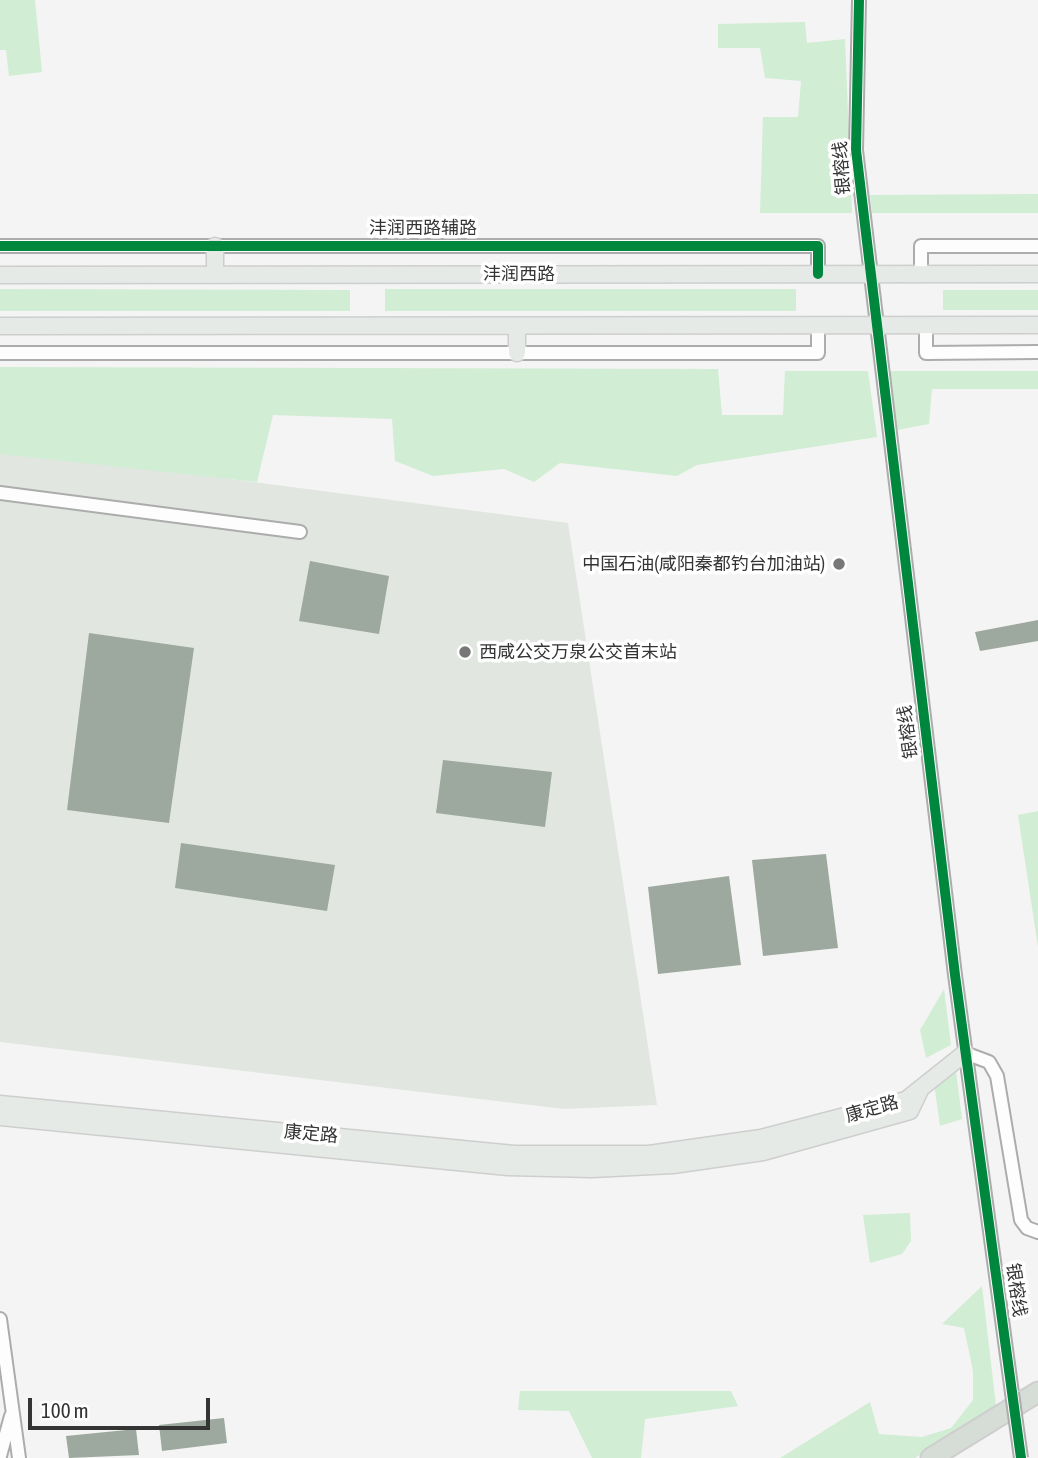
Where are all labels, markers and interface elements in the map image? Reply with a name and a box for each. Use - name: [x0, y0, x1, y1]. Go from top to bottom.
- street label: 银榕线: [829, 140, 855, 196]
- street label: 沣润西路辅路: [369, 217, 477, 239]
- street label: 沣润西路: [483, 263, 555, 285]
- place label: 中国石油(咸阳秦都钓台加油站): [582, 553, 825, 575]
- marker: 中国石油(咸阳秦都钓台加油站): [831, 556, 847, 572]
- place label: 西咸公交万泉公交首末站: [479, 641, 677, 663]
- marker: 西咸公交万泉公交首末站: [457, 644, 473, 660]
- street label: 银榕线: [894, 704, 922, 760]
- street label: 康定路: [843, 1091, 901, 1127]
- street label: 康定路: [283, 1121, 339, 1147]
- street label: 银榕线: [1002, 1262, 1030, 1318]
- scale bar: [32, 1384, 214, 1428]
- text: 100 m: [41, 1398, 89, 1422]

